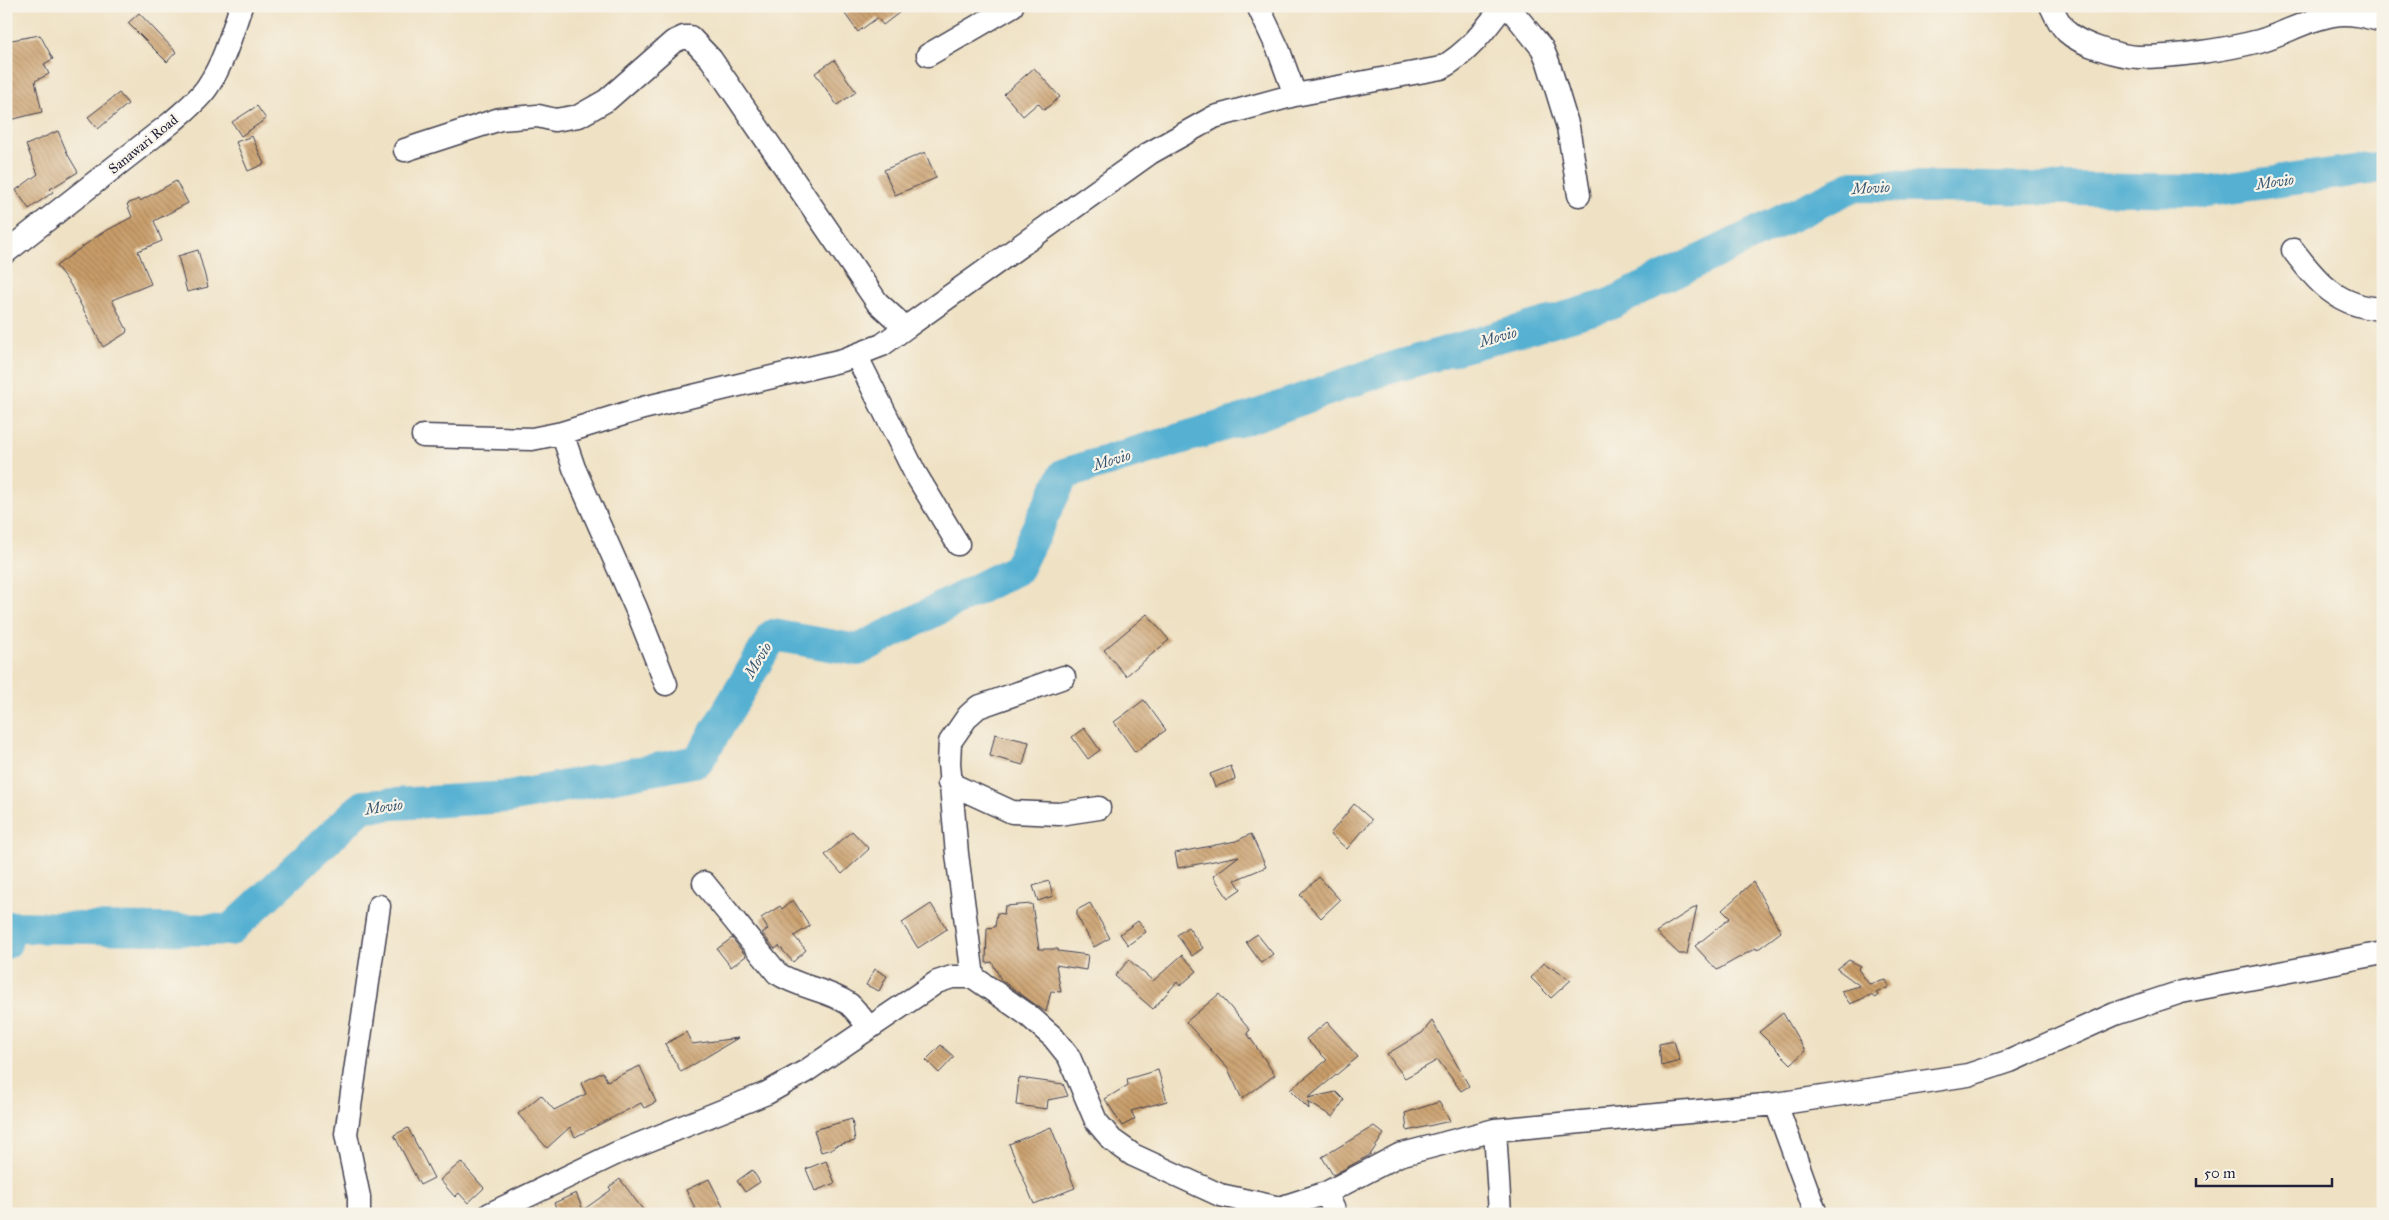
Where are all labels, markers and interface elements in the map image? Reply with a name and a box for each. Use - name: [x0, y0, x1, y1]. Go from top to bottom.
- street label: Sanawari Road: [105, 111, 181, 178]
- water label: Movio: [2253, 170, 2295, 194]
- water label: Movio: [1850, 178, 1891, 198]
- water label: Movio: [1475, 323, 1519, 351]
- water label: Movio: [1089, 446, 1133, 475]
- water label: Movio: [739, 639, 776, 683]
- water label: Movio: [362, 795, 404, 819]
- scale bar: [2196, 1155, 2333, 1187]
- text: 50 m: [2204, 1164, 2236, 1182]

